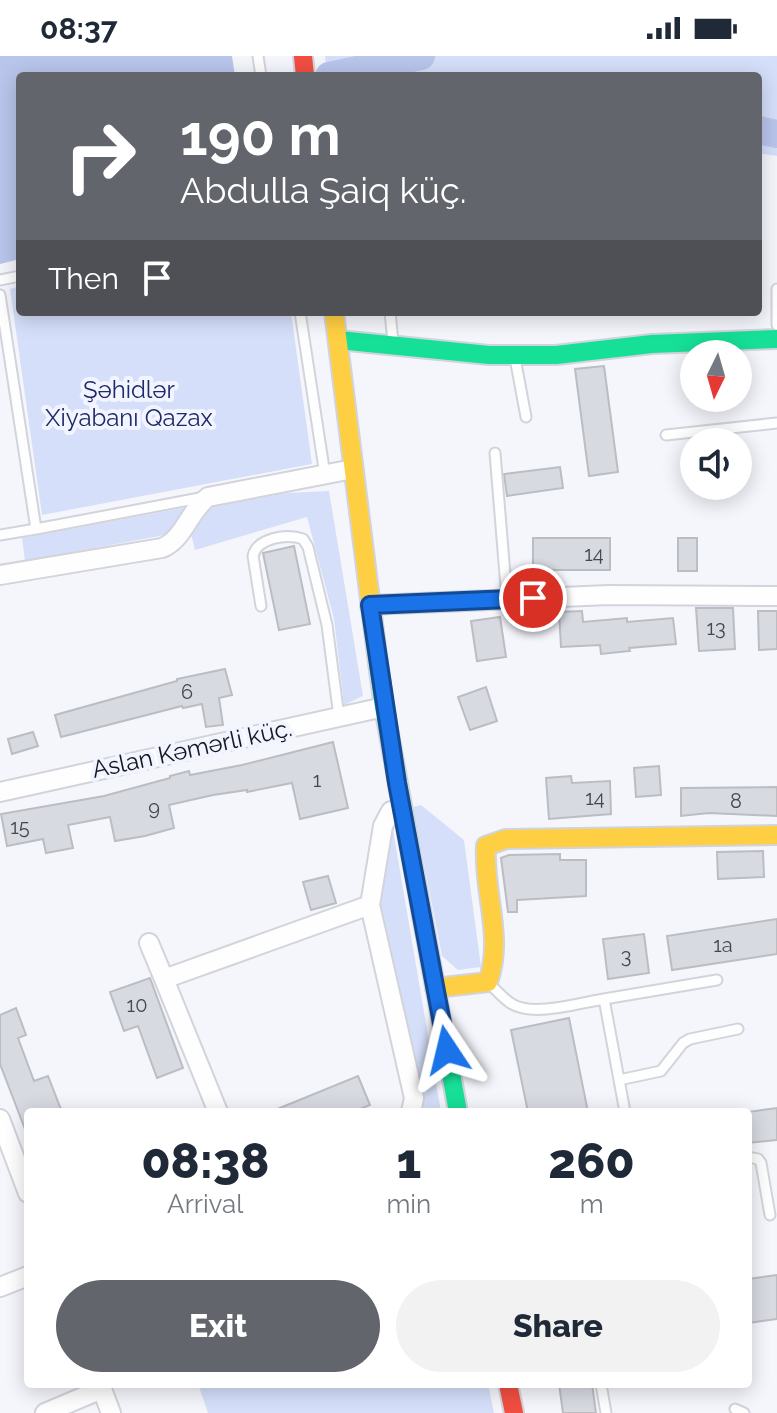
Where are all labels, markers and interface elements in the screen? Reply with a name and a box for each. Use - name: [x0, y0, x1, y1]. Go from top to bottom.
- text: 08:37: [40, 11, 118, 46]
- text: 190 m: [180, 102, 341, 168]
- icon: right: [48, 104, 152, 208]
- text: Abdulla Şaiq küç.: [180, 169, 466, 211]
- icon: arrive: [135, 256, 179, 300]
- text: Then: [48, 261, 119, 296]
- north arrow: [680, 340, 752, 412]
- map controls: [680, 340, 752, 500]
- park label: Şəhidlər Xiyabanı Qazax: [45, 375, 213, 432]
- button: sound: [680, 428, 752, 500]
- house number: 14: [584, 542, 604, 566]
- pin: [499, 564, 567, 632]
- icon: arrive: [511, 576, 555, 620]
- house number: 13: [706, 616, 726, 640]
- house number: 6: [181, 680, 193, 704]
- street label: Aslan Kəmərli küç.: [89, 713, 295, 784]
- house number: 1: [313, 768, 322, 792]
- house number: 14: [585, 786, 605, 810]
- house number: 8: [730, 789, 742, 813]
- house number: 9: [148, 796, 160, 820]
- house number: 15: [10, 815, 30, 839]
- house number: 1a: [713, 933, 733, 957]
- house number: 3: [621, 944, 631, 968]
- house number: 10: [127, 993, 147, 1017]
- position arrow: [405, 1008, 489, 1092]
- text: 08:38: [141, 1133, 269, 1189]
- text: 1: [396, 1133, 421, 1189]
- text: 260: [548, 1133, 635, 1189]
- text: Arrival: [167, 1189, 243, 1219]
- text: min: [386, 1189, 431, 1219]
- text: m: [580, 1189, 604, 1219]
- button: Exit: [56, 1280, 380, 1372]
- button: Share: [396, 1280, 720, 1372]

